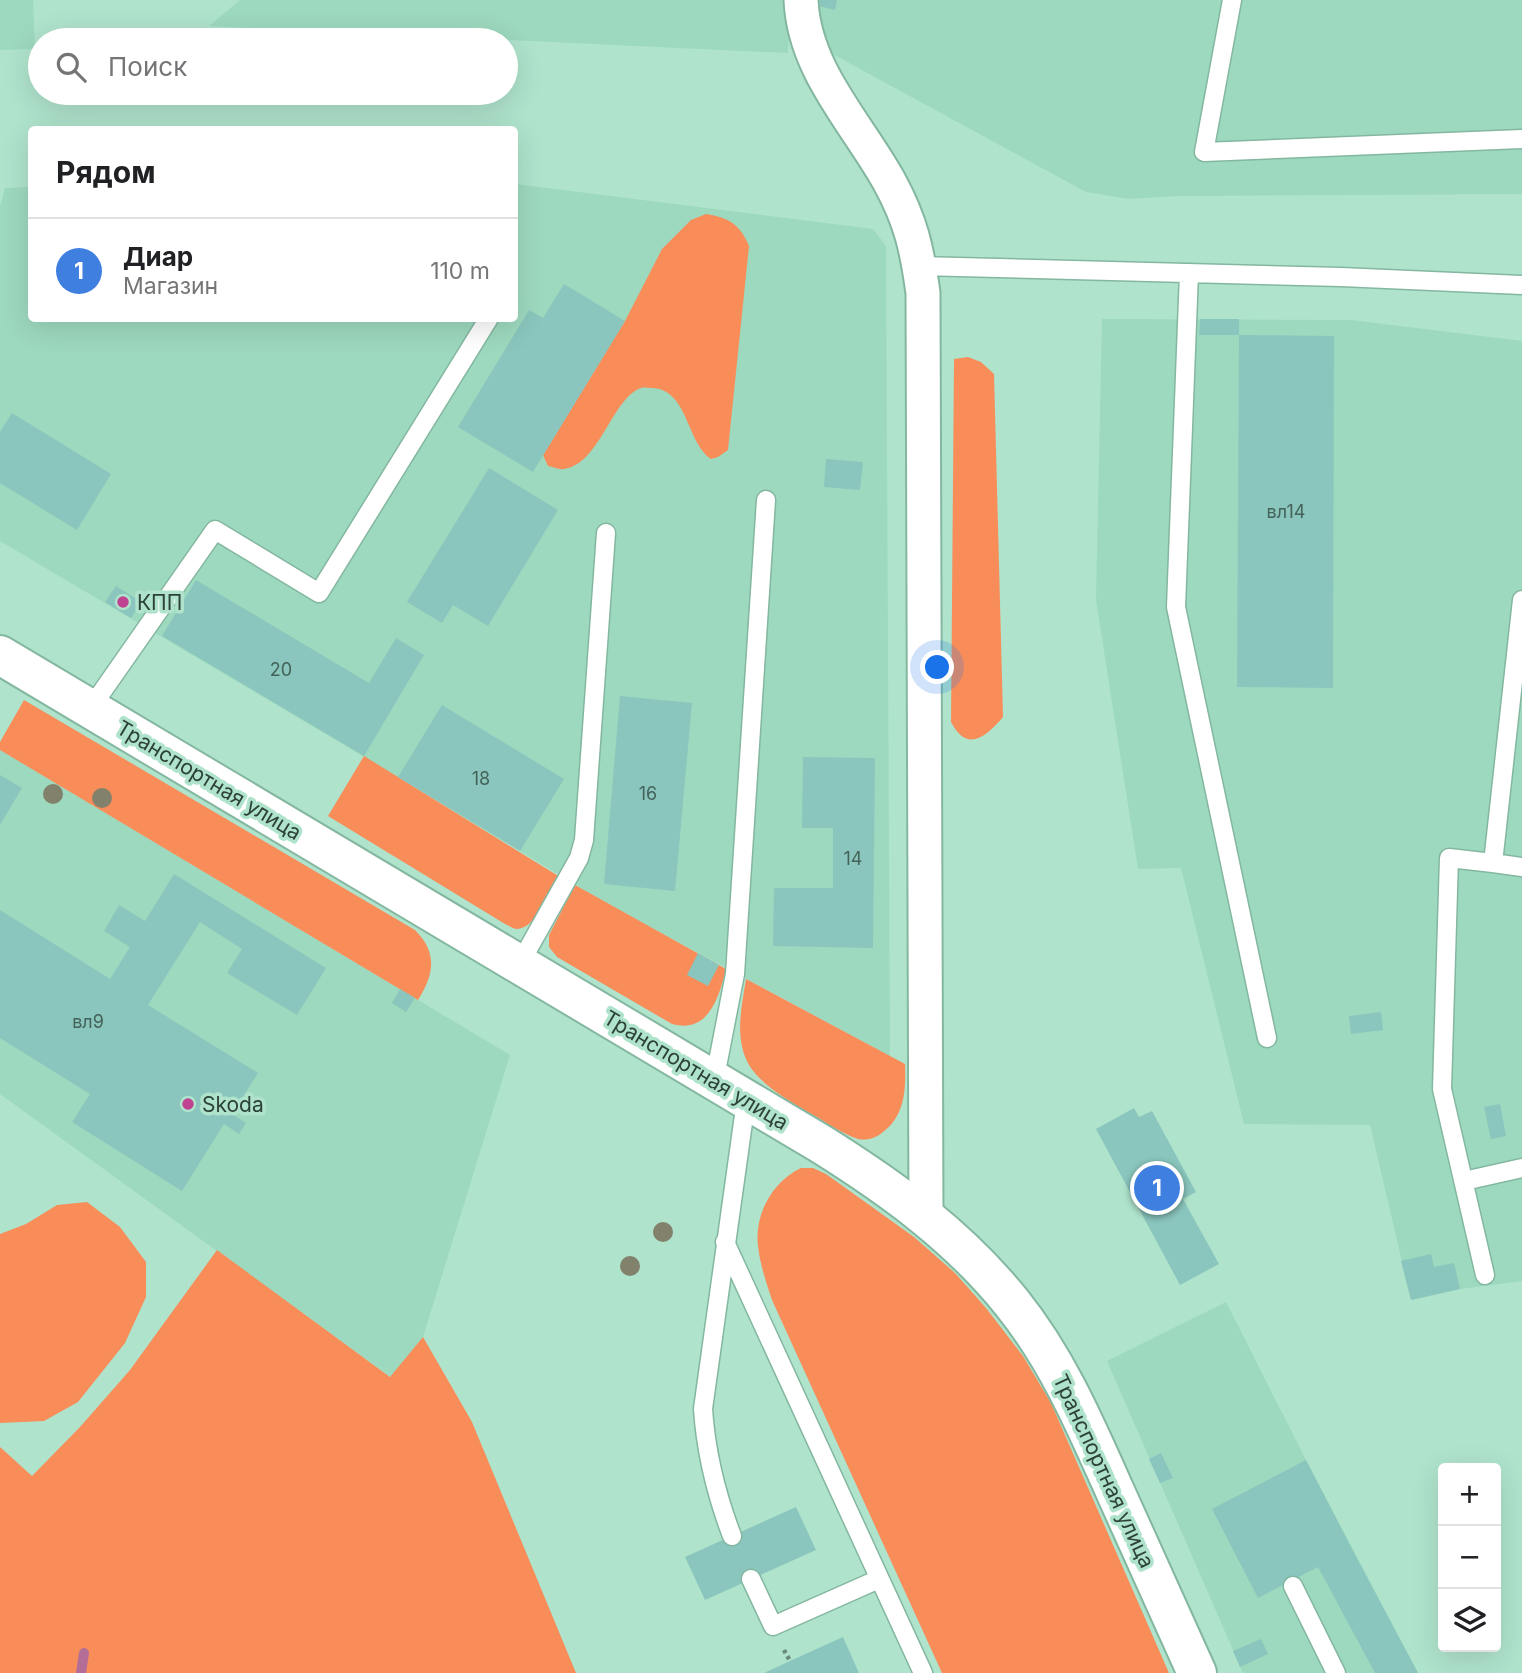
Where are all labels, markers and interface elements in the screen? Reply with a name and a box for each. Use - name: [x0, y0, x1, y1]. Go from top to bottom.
- search box: [28, 28, 518, 105]
- icon: search: [52, 48, 90, 86]
- text: Поиск: [108, 51, 187, 82]
- text: Рядом: [56, 154, 156, 190]
- text: Диар: [123, 241, 193, 272]
- text: 1: [74, 257, 84, 285]
- text: 110 m: [430, 257, 490, 285]
- text: Магазин: [123, 272, 218, 300]
- house number: вл14: [1267, 501, 1305, 522]
- place label: КПП: [137, 590, 182, 615]
- marker: КПП: [115, 594, 131, 610]
- your location: [920, 650, 954, 684]
- house number: 20: [270, 659, 292, 680]
- street label: Транспортная улица: [112, 715, 306, 845]
- house number: 18: [472, 768, 490, 789]
- house number: 16: [639, 783, 657, 804]
- house number: 14: [844, 848, 862, 869]
- street label: Транспортная улица: [599, 1005, 793, 1135]
- house number: вл9: [72, 1011, 104, 1032]
- place label: Skoda: [202, 1092, 264, 1117]
- marker: Skoda: [180, 1096, 196, 1112]
- pin: 1: [1134, 1162, 1180, 1214]
- street label: Транспортная улица: [1048, 1370, 1160, 1572]
- map controls: [1438, 1463, 1501, 1652]
- button: +: [1438, 1463, 1501, 1526]
- button: −: [1438, 1526, 1501, 1589]
- button: layers: [1438, 1589, 1501, 1652]

